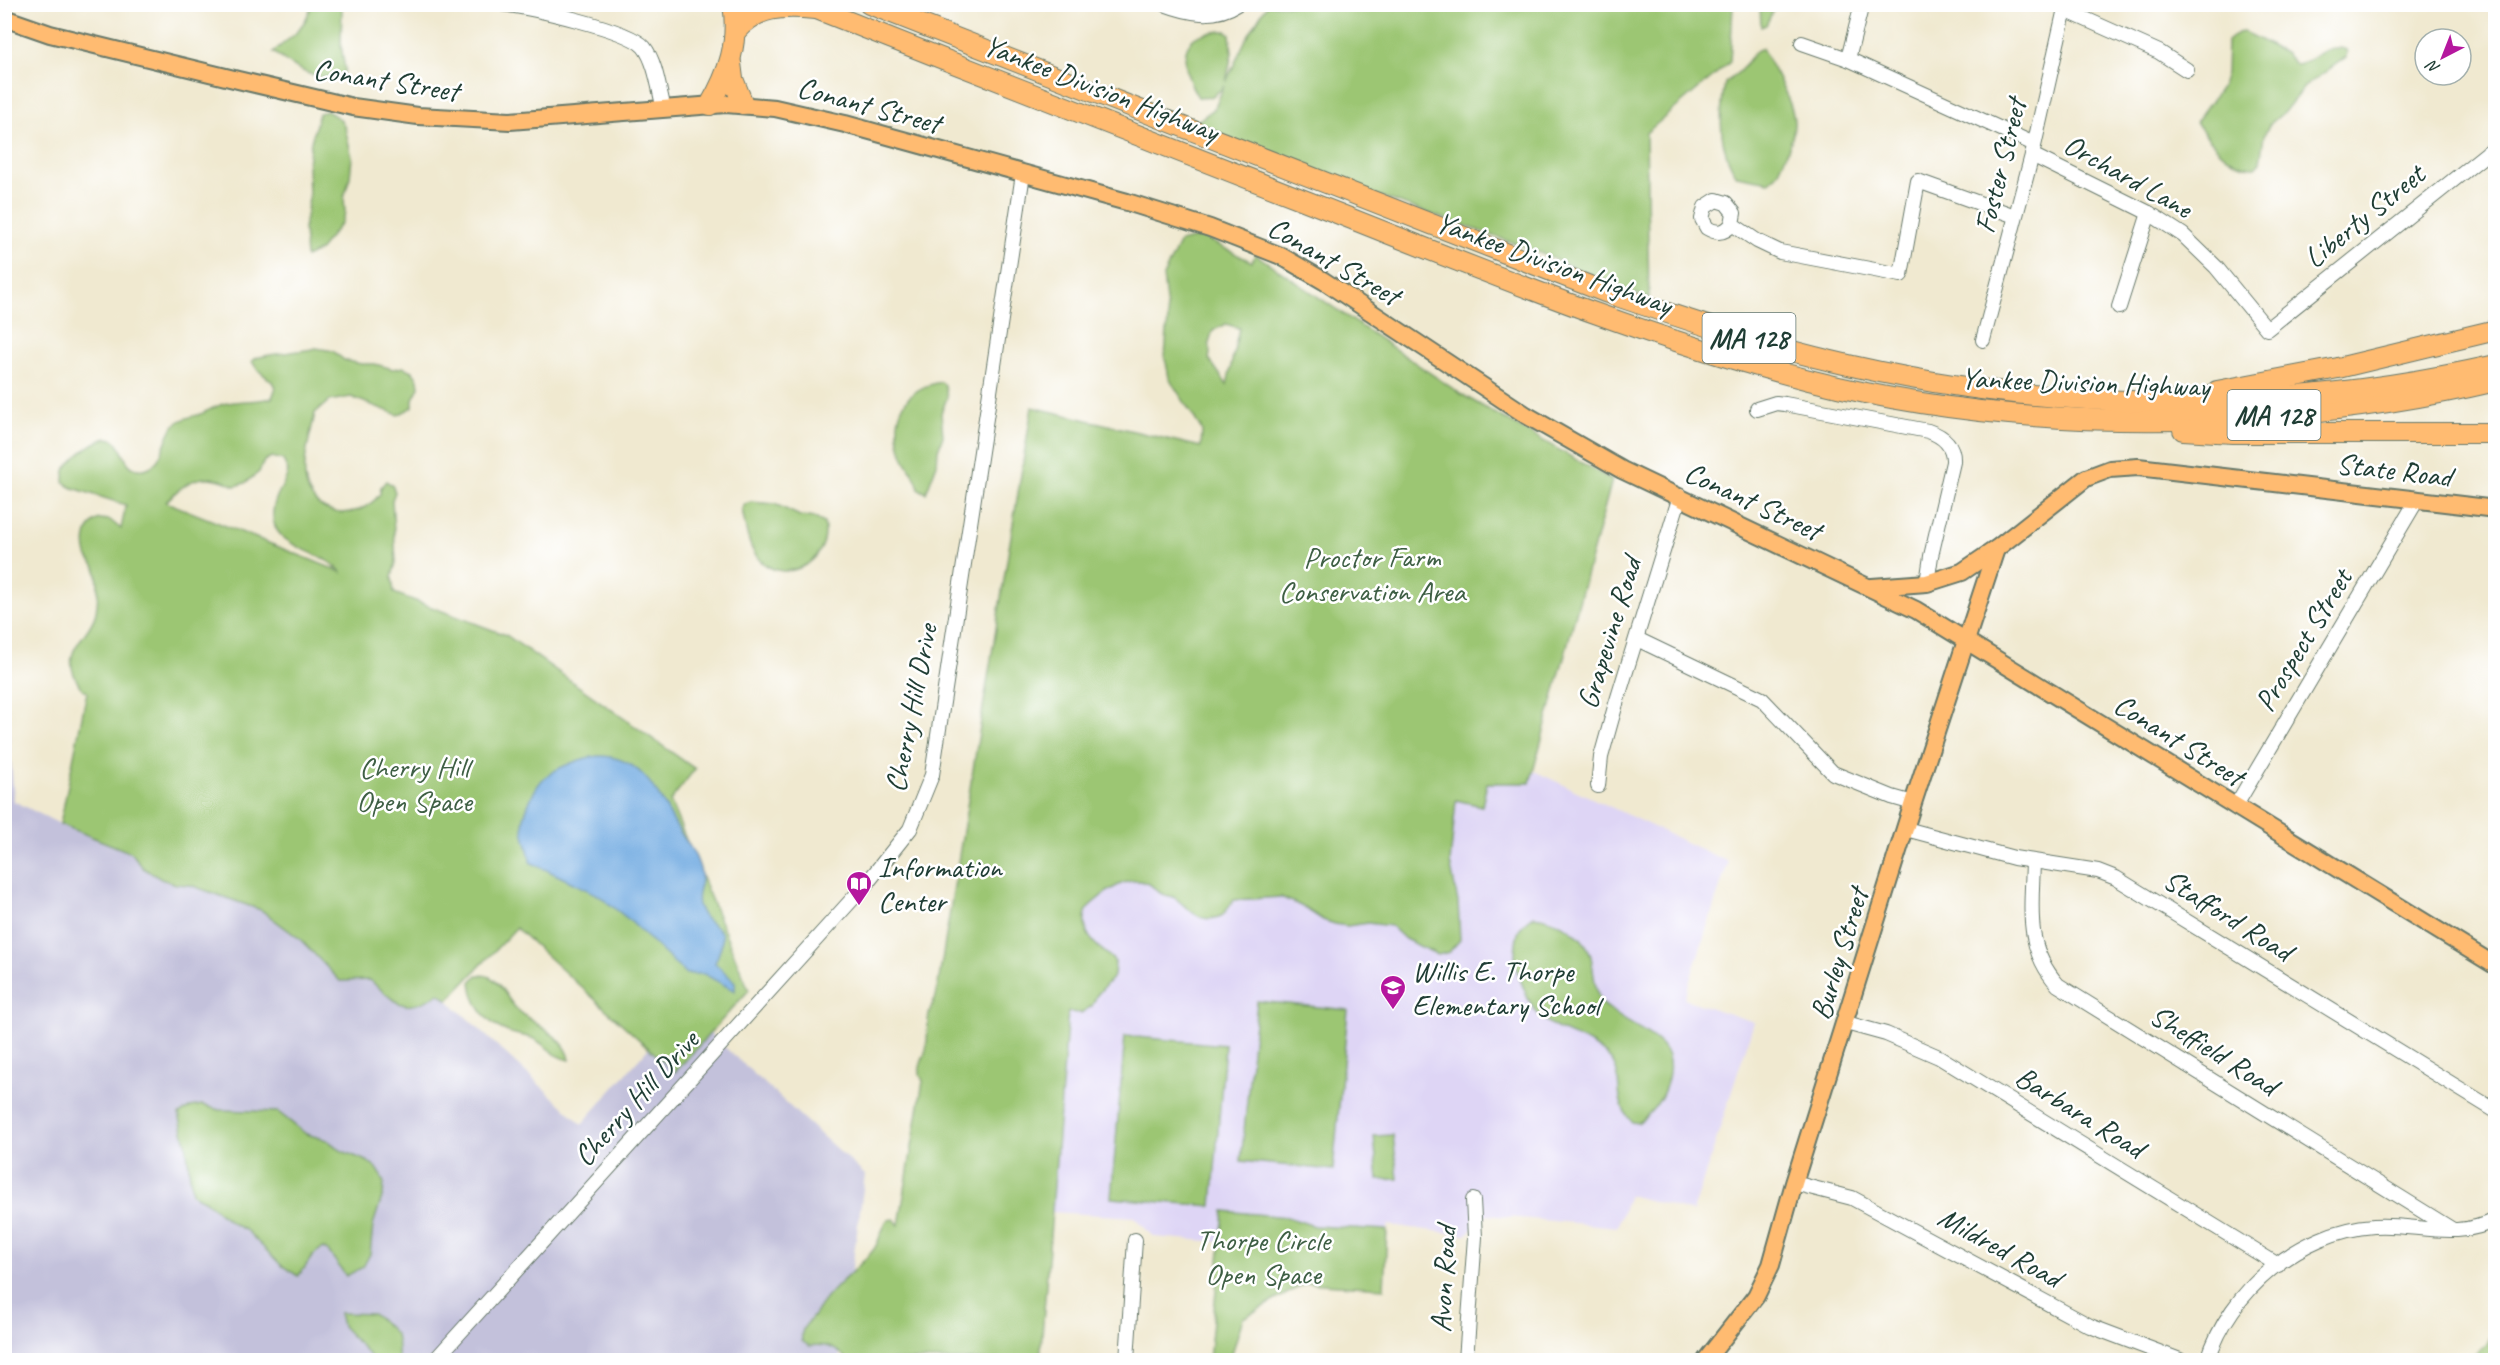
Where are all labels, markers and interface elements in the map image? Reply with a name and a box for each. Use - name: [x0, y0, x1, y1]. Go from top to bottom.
- street label: Yankee Division Highway: [978, 26, 1226, 151]
- north arrow: [2413, 27, 2473, 87]
- street label: Conant Street: [311, 50, 465, 111]
- text: N: [2421, 55, 2444, 78]
- street label: Conant Street: [793, 68, 949, 143]
- street label: Foster Street: [1965, 91, 2036, 237]
- street label: Orchard Lane: [2057, 125, 2201, 228]
- street label: Liberty Street: [2296, 154, 2434, 276]
- street label: Yankee Division Highway: [1431, 203, 1680, 324]
- street label: Conant Street: [1261, 208, 1410, 316]
- road number: MA 128: [1702, 313, 1796, 363]
- street label: Yankee Division Highway: [1960, 359, 2213, 405]
- road number: MA 128: [2228, 390, 2320, 440]
- street label: State Road: [2334, 444, 2458, 496]
- street label: Conant Street: [1679, 453, 1831, 551]
- park label: Proctor Farm Conservation Area: [1279, 538, 1467, 610]
- street label: Grapevine Road: [1568, 549, 1651, 713]
- street label: Prospect Street: [2246, 559, 2362, 718]
- street label: Cherry Hill Drive: [876, 619, 946, 795]
- street label: Conant Street: [2107, 685, 2255, 797]
- park label: Cherry Hill Open Space: [356, 748, 474, 820]
- place label: Information Center: [878, 848, 1003, 920]
- street label: Stafford Road: [2156, 860, 2303, 972]
- library icon: Information Center: [844, 869, 874, 907]
- street label: Burley Street: [1801, 880, 1878, 1024]
- place label: Willis E. Thorpe Elementary School: [1412, 952, 1604, 1024]
- school or university icon: Willis E. Thorpe Elementary School: [1378, 973, 1408, 1011]
- street label: Sheffield Road: [2143, 996, 2289, 1106]
- street label: Cherry Hill Drive: [565, 1020, 709, 1174]
- street label: Barbara Road: [2008, 1057, 2155, 1169]
- street label: Mildred Road: [1932, 1198, 2072, 1298]
- park label: Thorpe Circle Open Space: [1196, 1221, 1332, 1293]
- street label: Avon Road: [1421, 1221, 1465, 1333]

